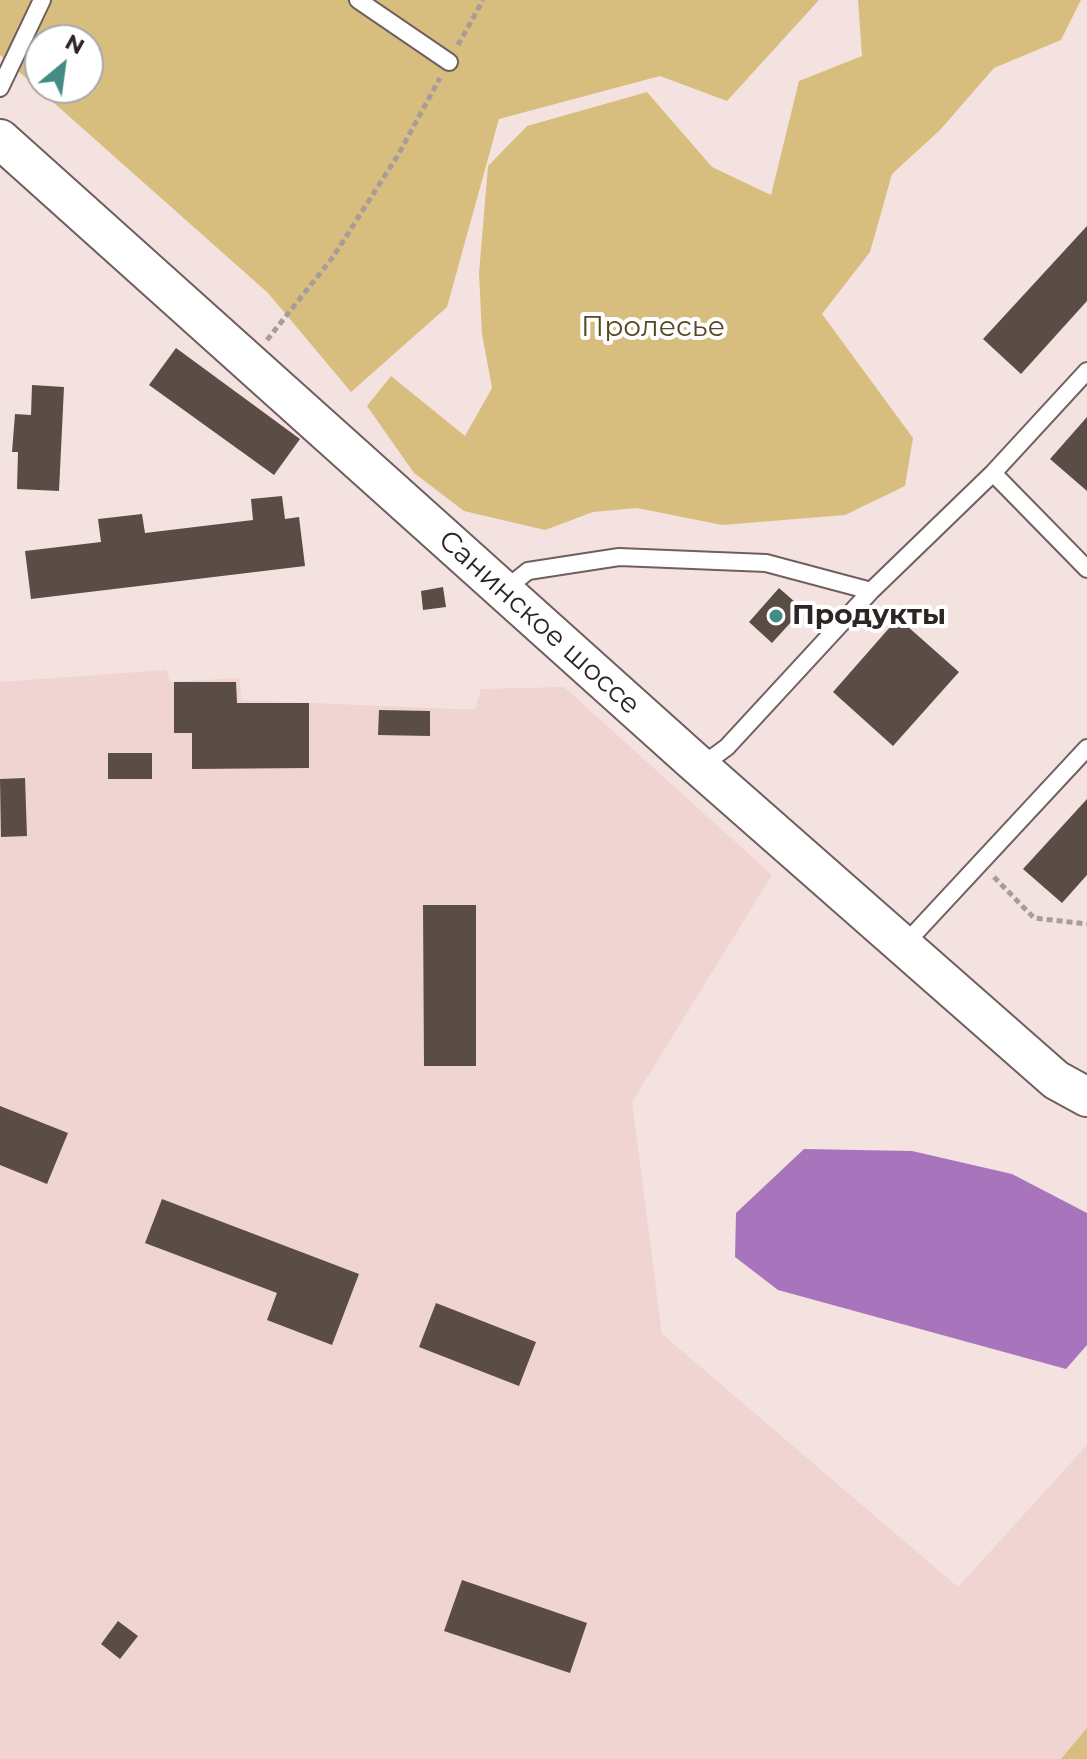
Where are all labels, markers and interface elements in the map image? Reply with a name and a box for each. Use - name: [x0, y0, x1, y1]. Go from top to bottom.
- north arrow: [24, 24, 104, 104]
- text: N: [61, 28, 89, 60]
- park label: Пролесье: [581, 311, 725, 345]
- street label: Санинское шоссе: [431, 524, 647, 722]
- place label: Продукты: [792, 599, 946, 633]
- marker: Продукты: [767, 607, 785, 625]

